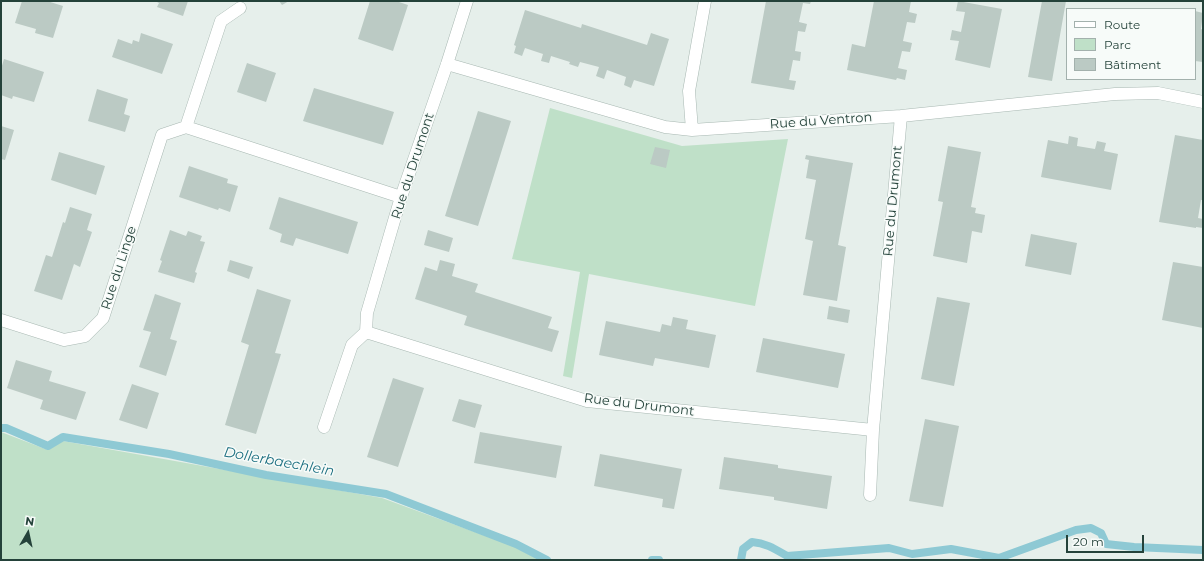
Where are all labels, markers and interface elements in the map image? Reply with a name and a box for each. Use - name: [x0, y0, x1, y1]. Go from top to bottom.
- legend: [1066, 8, 1196, 80]
- text: Route: [1104, 17, 1140, 32]
- text: Parc: [1104, 37, 1131, 52]
- text: Bâtiment: [1104, 57, 1161, 72]
- street label: Rue du Ventron: [769, 110, 873, 132]
- street label: Rue du Drumont: [388, 111, 438, 221]
- street label: Rue du Drumont: [880, 145, 906, 257]
- street label: Rue du Linge: [98, 224, 140, 312]
- street label: Rue du Drumont: [583, 390, 695, 420]
- water label: Dollerbaechlein: [222, 444, 336, 480]
- north arrow: [8, 513, 48, 553]
- text: N: [24, 514, 35, 529]
- scale bar: [1068, 527, 1146, 553]
- text: 20 m: [1073, 534, 1104, 549]

